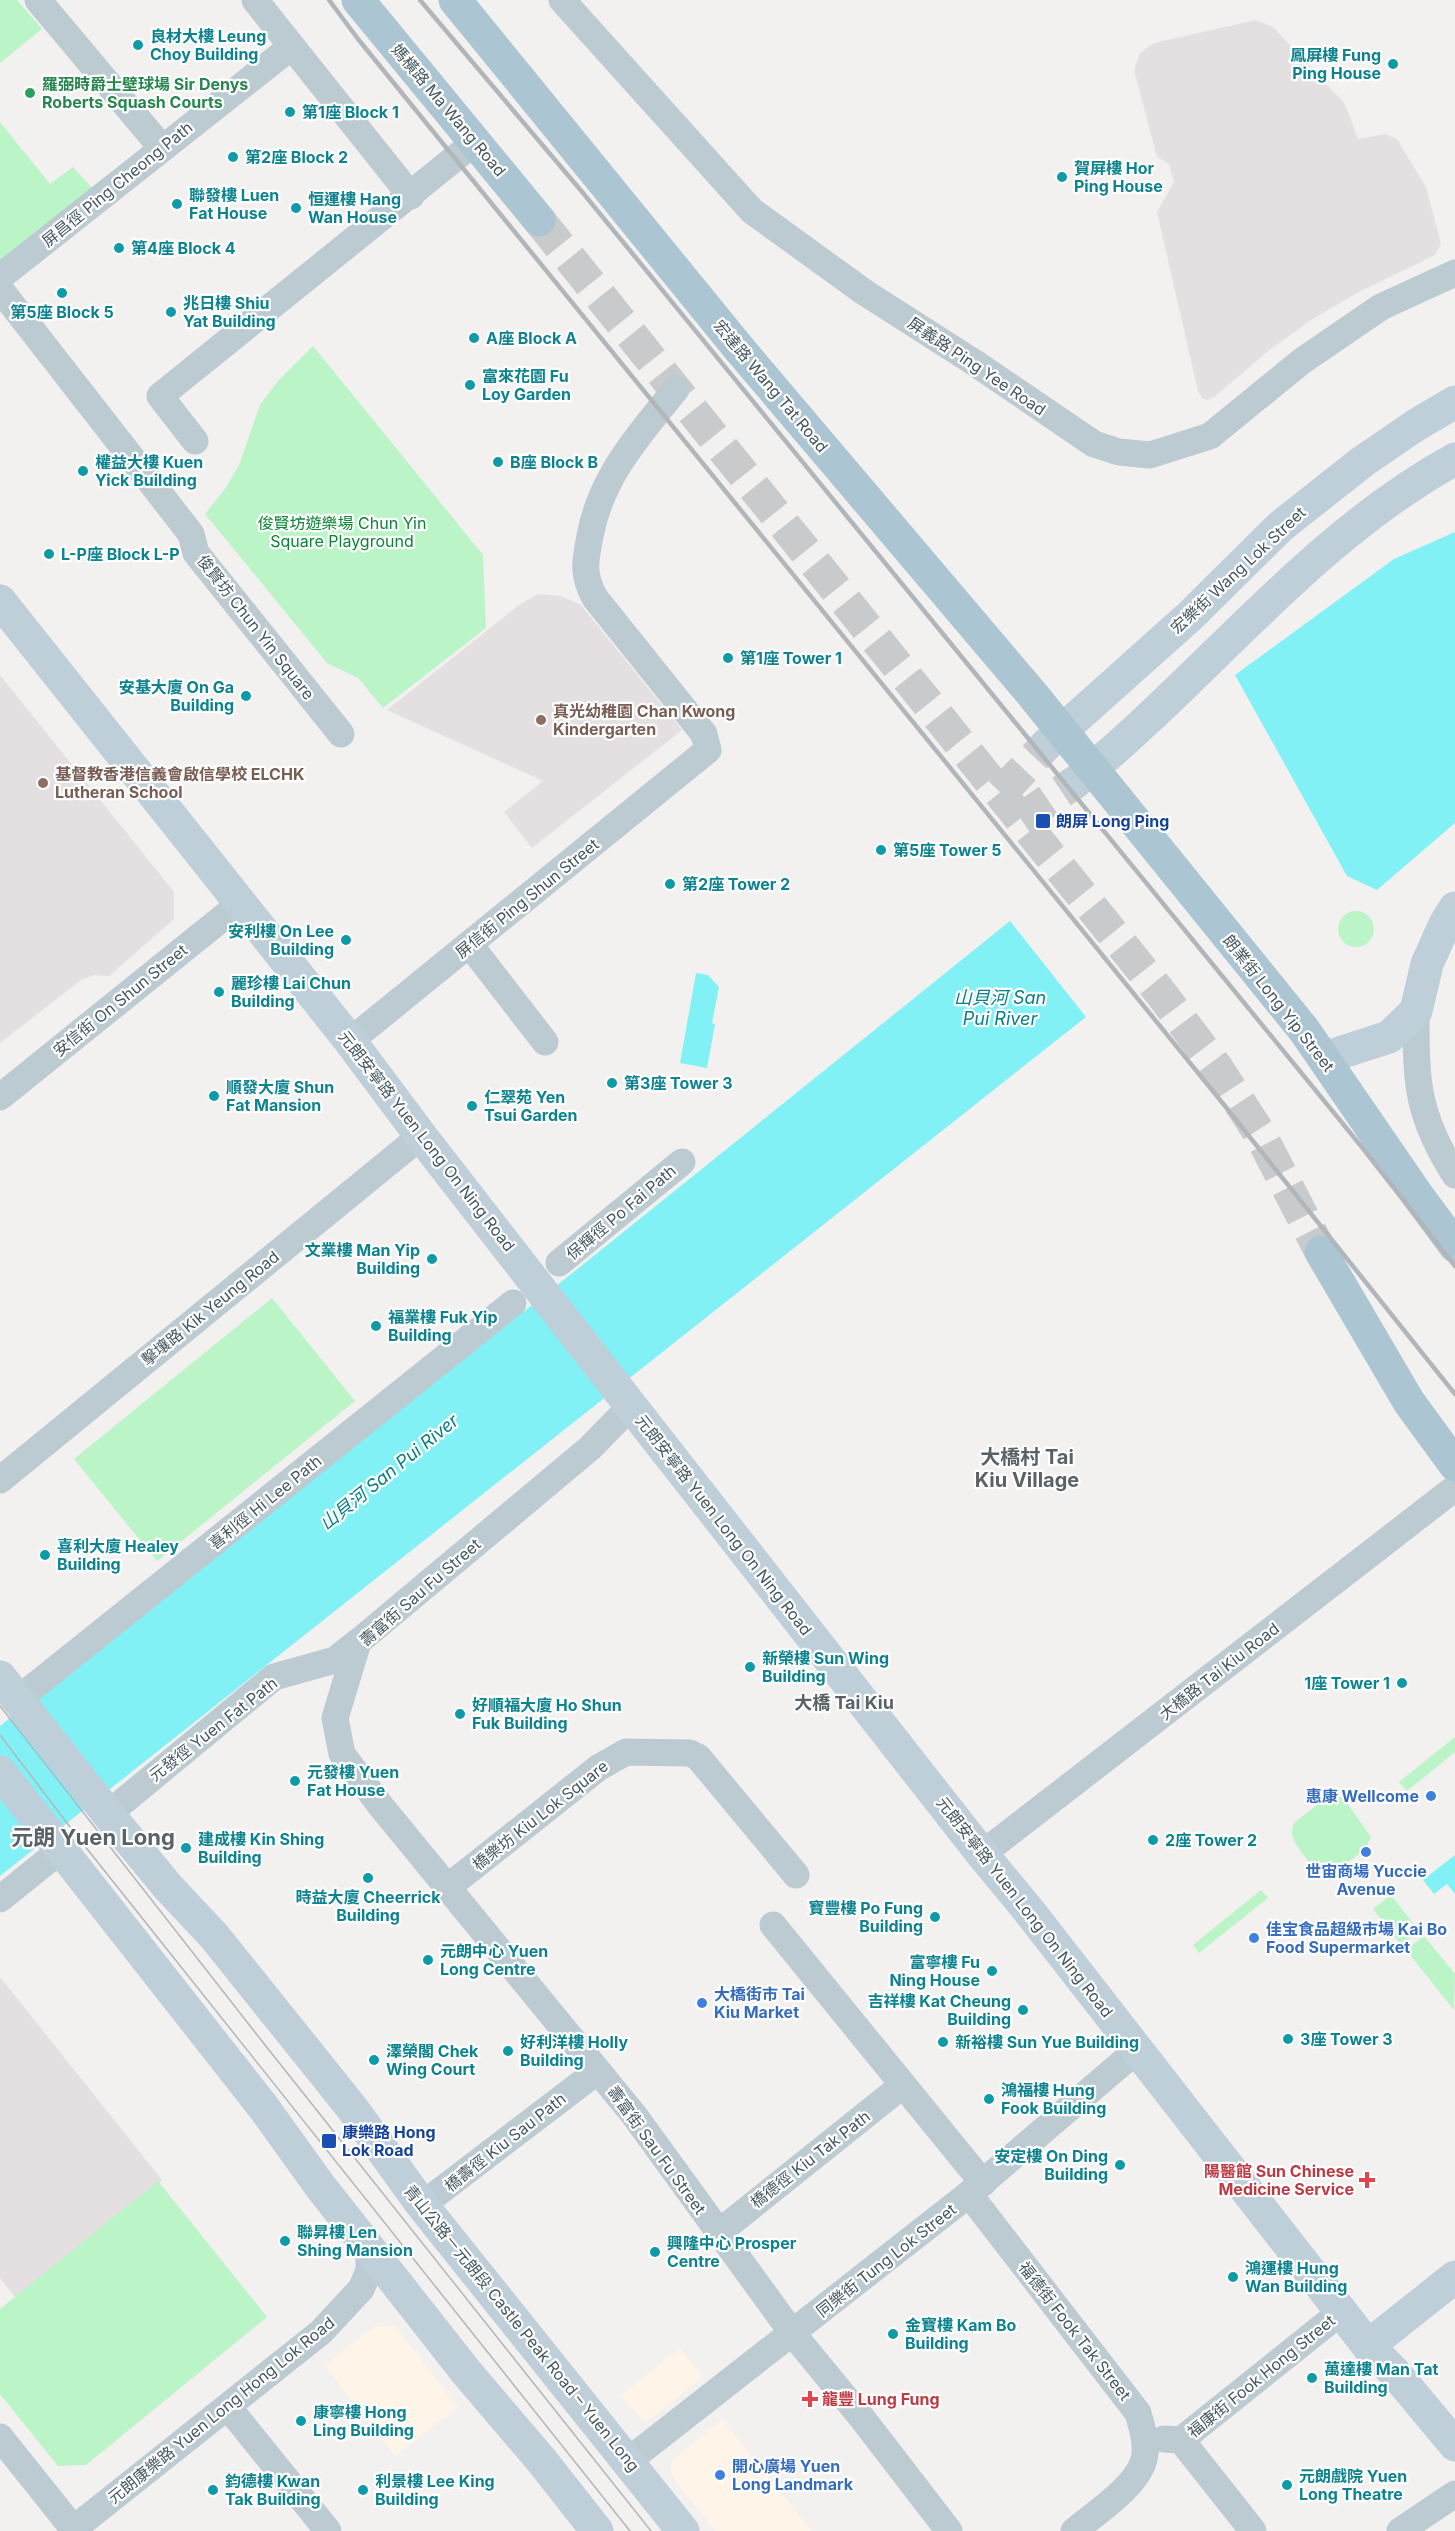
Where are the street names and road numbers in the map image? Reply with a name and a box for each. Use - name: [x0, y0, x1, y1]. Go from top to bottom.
- street label: 媽橫路 Ma Wang Road: [388, 40, 510, 180]
- street label: 屏昌徑 Ping Cheong Path: [38, 117, 196, 251]
- street label: 屏義路 Ping Yee Road: [904, 312, 1050, 420]
- street label: 宏達路 Wang Tat Road: [710, 316, 832, 456]
- street label: 宏樂街 Wang Lok Street: [1166, 502, 1310, 638]
- street label: 俊賢坊 Chun Yin Square: [193, 550, 319, 704]
- street label: 屏信街 Ping Shun Street: [451, 834, 603, 962]
- street label: 朗業街 Long Yip Street: [1219, 930, 1339, 1076]
- street label: 安信街 On Shun Street: [49, 940, 191, 1060]
- street label: 元朗安寧路 Yuen Long On Ning Road: [335, 1027, 519, 1255]
- street label: 保輝徑 Po Fai Path: [562, 1160, 680, 1264]
- street label: 擊壤路 Kik Yeung Road: [137, 1246, 283, 1370]
- street label: 元朗安寧路 Yuen Long On Ning Road: [632, 1411, 816, 1639]
- street label: 喜利徑 Hi Lee Path: [205, 1451, 325, 1553]
- street label: 壽富街 Sau Fu Street: [355, 1534, 485, 1650]
- street label: 大橋路 Tai Kiu Road: [1155, 1618, 1283, 1724]
- street label: 元發徑 Yuen Fat Path: [145, 1673, 281, 1785]
- street label: 橋樂坊 Kiu Lok Square: [468, 1756, 612, 1874]
- street label: 元朗安寧路 Yuen Long On Ning Road: [933, 1793, 1117, 2021]
- street label: 壽富街 Sau Fu Street: [604, 2082, 710, 2218]
- street label: 橋壽徑 Kiu Sau Path: [440, 2088, 570, 2196]
- street label: 橋德徑 Kiu Tak Path: [746, 2106, 874, 2212]
- street label: 青山公路－元朗段 Castle Peak Road – Yuen Long: [400, 2181, 644, 2475]
- street label: 同樂街 Tung Lok Street: [812, 2199, 960, 2321]
- street label: 福德街 Fook Tak Street: [1015, 2258, 1135, 2404]
- street label: 福康街 Fook Hong Street: [1183, 2310, 1339, 2442]
- street label: 元朗康樂路 Yuen Long Hong Lok Road: [104, 2312, 338, 2508]

